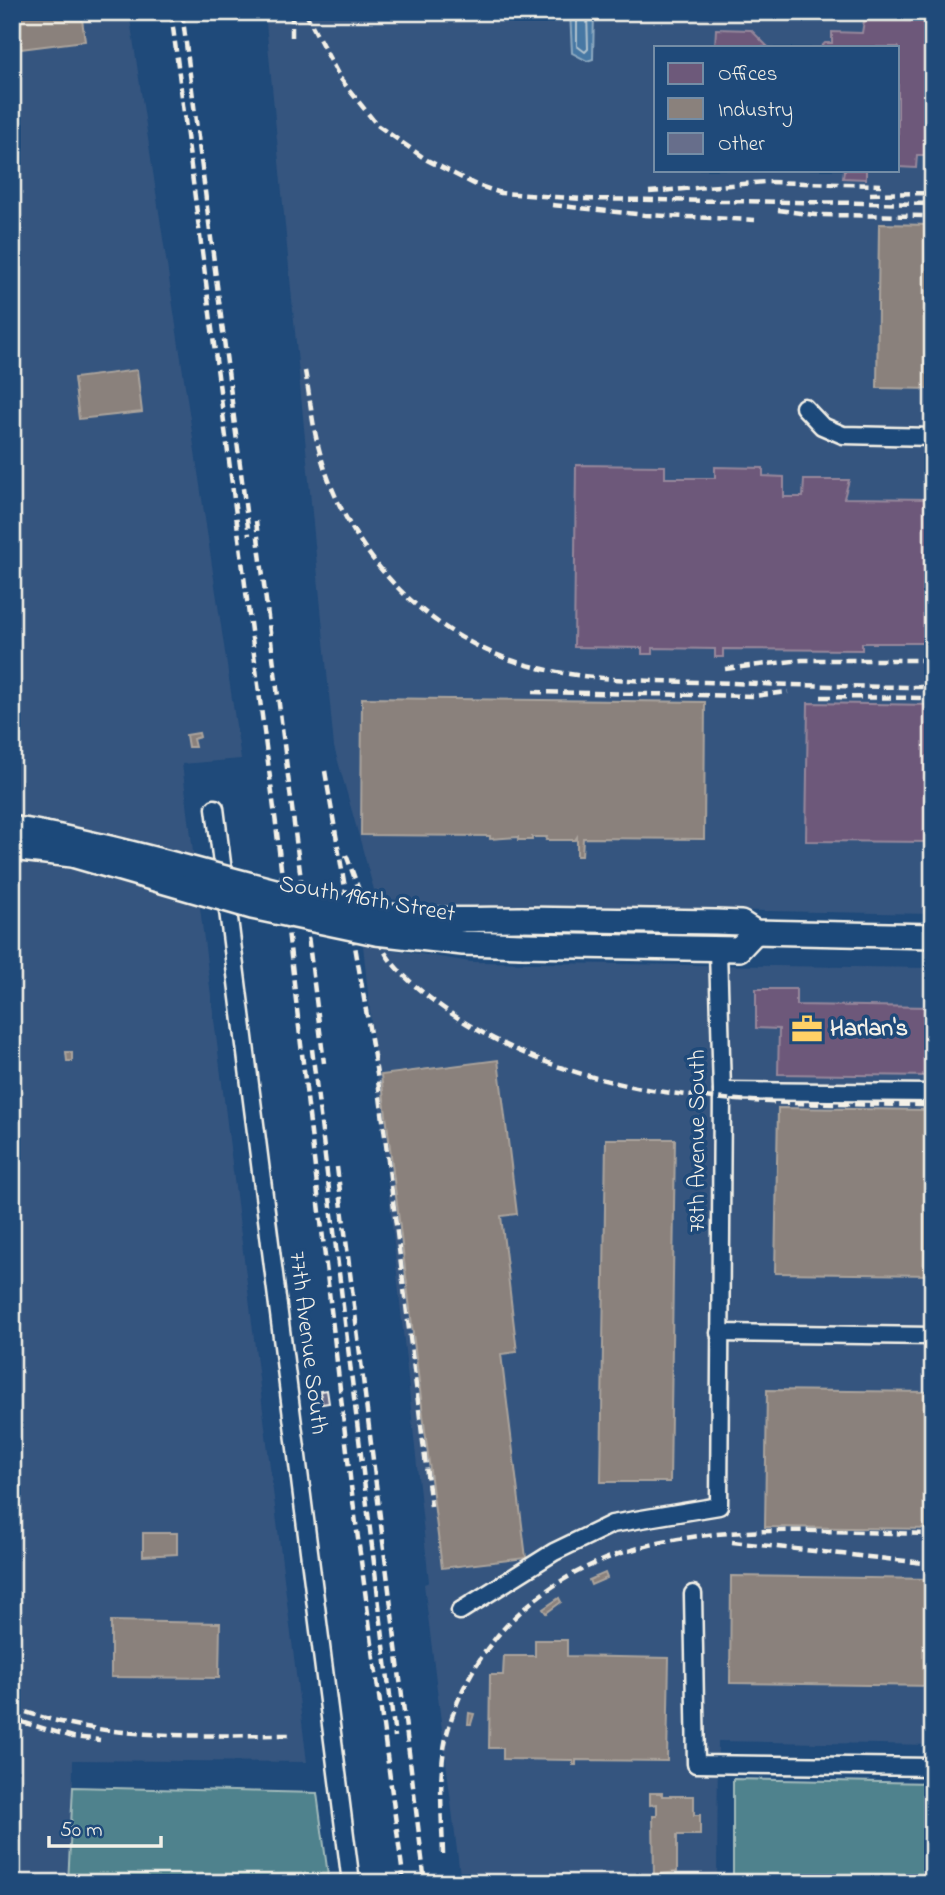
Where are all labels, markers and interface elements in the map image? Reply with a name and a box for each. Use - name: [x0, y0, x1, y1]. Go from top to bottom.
- legend: [654, 46, 900, 172]
- text: Offices: [718, 60, 777, 90]
- text: Industry: [718, 96, 793, 128]
- text: Other: [718, 130, 765, 160]
- street label: South 196th Street: [276, 867, 458, 933]
- office icon: Harlan's: [790, 1012, 824, 1046]
- place label: Harlan's: [830, 1012, 908, 1047]
- street label: 78th Avenue South: [681, 1049, 716, 1233]
- street label: 77th Avenue South: [278, 1250, 336, 1436]
- scale bar: [49, 1804, 161, 1848]
- text: 50 m: [60, 1816, 103, 1846]

